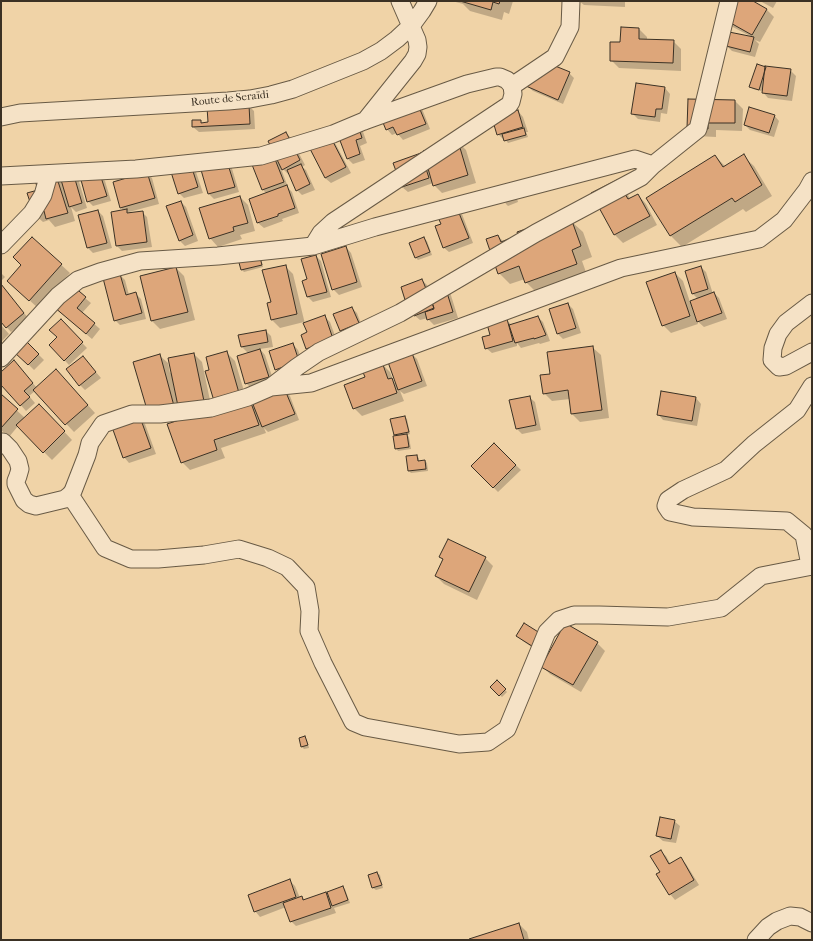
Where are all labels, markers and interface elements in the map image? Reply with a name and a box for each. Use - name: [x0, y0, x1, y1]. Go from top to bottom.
- street label: Route de Seraïdi: [190, 88, 270, 110]

